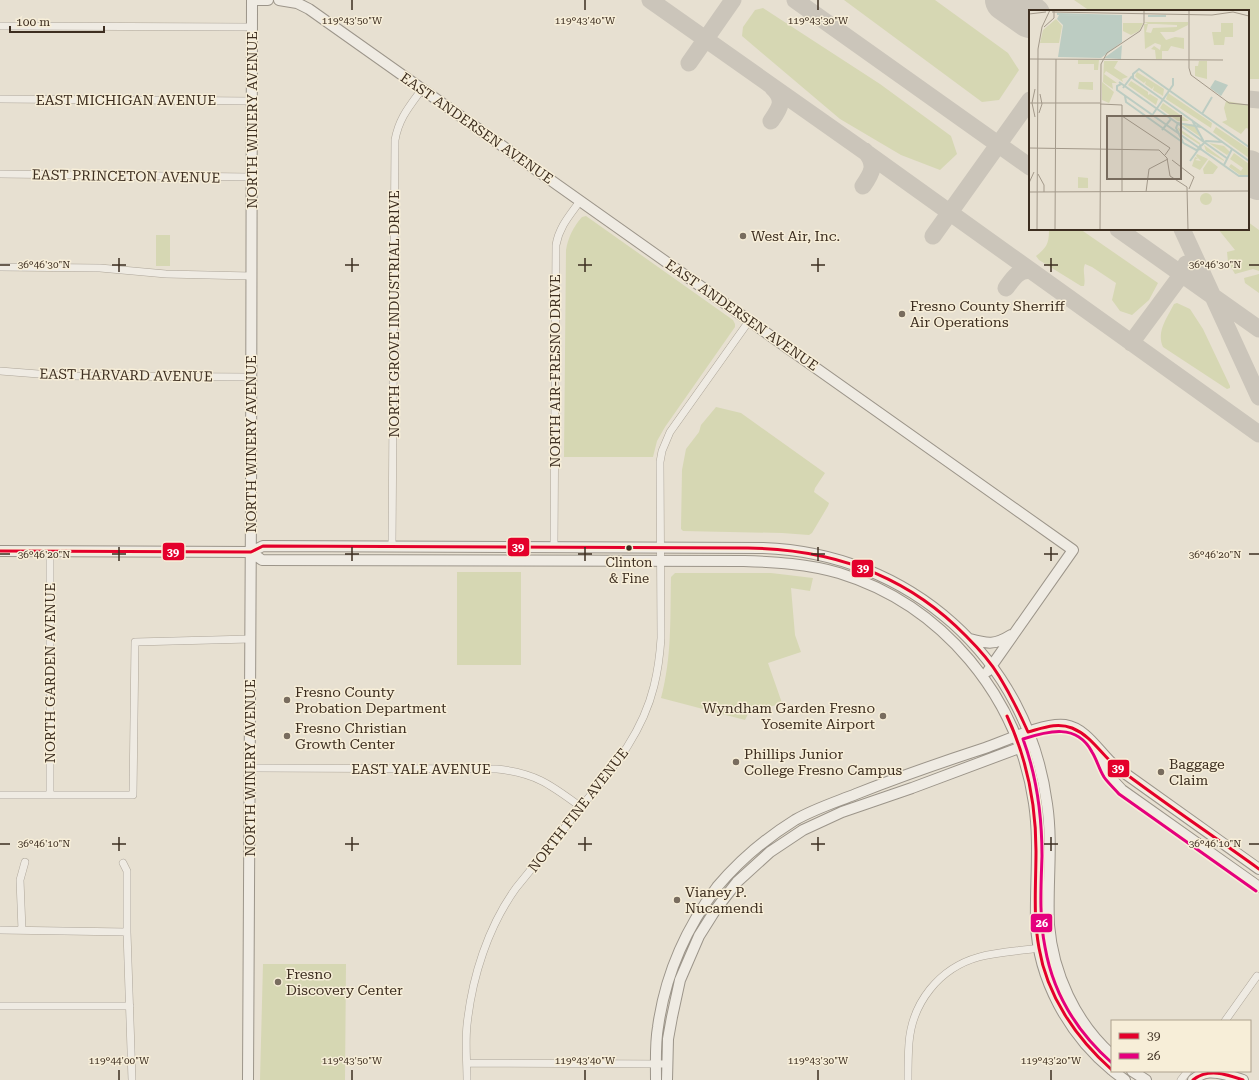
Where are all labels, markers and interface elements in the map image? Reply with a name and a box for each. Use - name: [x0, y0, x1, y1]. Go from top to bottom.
- scale bar: [10, 8, 104, 34]
- inset map: [1029, 10, 1249, 230]
- text: 100 m: [16, 15, 50, 29]
- text: 119°43'50"W: [322, 15, 383, 26]
- text: 119°43'40"W: [555, 15, 616, 26]
- text: 119°43'30"W: [788, 15, 849, 26]
- street label: NORTH WINERY AVENUE: [244, 31, 260, 209]
- street label: EAST ANDERSEN AVENUE: [398, 69, 556, 187]
- street label: EAST MICHIGAN AVENUE: [36, 92, 216, 108]
- street label: EAST PRINCETON AVENUE: [32, 166, 220, 186]
- street label: NORTH GROVE INDUSTRIAL DRIVE: [386, 190, 402, 438]
- place label: West Air, Inc.: [751, 228, 840, 244]
- marker: West Air, Inc.: [738, 231, 748, 241]
- street label: EAST ANDERSEN AVENUE: [663, 256, 821, 374]
- text: 36°46'30"N: [18, 259, 70, 270]
- text: 36°46'30"N: [1189, 259, 1241, 270]
- street label: NORTH AIR-FRESNO DRIVE: [547, 274, 563, 468]
- place label: Fresno County Sherriff Air Operations: [910, 298, 1065, 330]
- marker: Fresno County Sherriff Air Operations: [897, 309, 907, 319]
- street label: NORTH WINERY AVENUE: [243, 355, 259, 533]
- street label: EAST HARVARD AVENUE: [39, 365, 213, 385]
- line badge: 39: [507, 537, 530, 557]
- text: 39: [512, 541, 524, 554]
- line badge: 39: [162, 542, 185, 561]
- marker: Clinton & Fine: [624, 543, 634, 553]
- text: 39: [167, 546, 179, 559]
- text: 36°46'20"N: [18, 549, 70, 560]
- text: 36°46'20"N: [1189, 549, 1241, 560]
- place label: Clinton & Fine: [606, 555, 653, 586]
- line badge: 39: [851, 559, 874, 578]
- text: 39: [857, 562, 869, 575]
- street label: NORTH GARDEN AVENUE: [42, 583, 58, 763]
- street label: NORTH WINERY AVENUE: [242, 679, 258, 857]
- place label: Fresno County Probation Department: [295, 684, 447, 716]
- marker: Fresno County Probation Department: [282, 695, 292, 705]
- place label: Wyndham Garden Fresno Yosemite Airport: [703, 700, 875, 732]
- marker: Wyndham Garden Fresno Yosemite Airport: [878, 711, 888, 721]
- place label: Fresno Christian Growth Center: [295, 720, 407, 752]
- marker: Fresno Christian Growth Center: [282, 731, 292, 741]
- street label: NORTH FINE AVENUE: [525, 745, 631, 875]
- place label: Phillips Junior College Fresno Campus: [744, 746, 902, 778]
- place label: Baggage Claim: [1169, 756, 1225, 788]
- marker: Phillips Junior College Fresno Campus: [731, 757, 741, 767]
- line badge: 39: [1107, 759, 1130, 778]
- street label: EAST YALE AVENUE: [351, 761, 491, 777]
- text: 39: [1112, 762, 1124, 775]
- marker: Baggage Claim: [1156, 767, 1166, 777]
- text: 36°46'10"N: [18, 838, 70, 849]
- text: 36°46'10"N: [1189, 838, 1241, 849]
- place label: Vianey P. Nucamendi: [685, 884, 764, 916]
- marker: Vianey P. Nucamendi: [672, 895, 682, 905]
- line badge: 26: [1030, 913, 1053, 933]
- text: 26: [1036, 917, 1048, 930]
- place label: Fresno Discovery Center: [286, 966, 403, 998]
- marker: Fresno Discovery Center: [273, 977, 283, 987]
- legend: [1111, 1020, 1251, 1072]
- text: 39: [1147, 1029, 1161, 1043]
- text: 26: [1147, 1049, 1161, 1063]
- text: 119°44'00"W: [89, 1055, 150, 1066]
- text: 119°43'50"W: [322, 1055, 383, 1066]
- text: 119°43'40"W: [555, 1055, 616, 1066]
- text: 119°43'30"W: [788, 1055, 849, 1066]
- text: 119°43'20"W: [1021, 1055, 1082, 1066]

